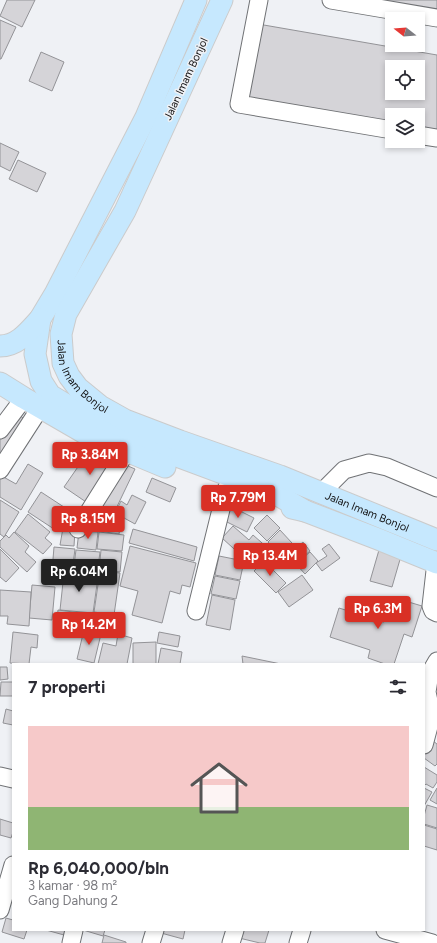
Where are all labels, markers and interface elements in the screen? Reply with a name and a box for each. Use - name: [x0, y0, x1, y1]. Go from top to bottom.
- north arrow: [385, 12, 425, 52]
- map controls: [385, 12, 425, 148]
- street label: Jalan Imam Bonjol: [161, 36, 211, 122]
- button: locate: [385, 60, 425, 100]
- button: layers: [385, 108, 425, 148]
- street label: Jalan Imam Bonjol: [55, 339, 110, 416]
- pin: Rp 3.84M: [49, 442, 131, 476]
- text: Rp 3.84M: [61, 447, 119, 462]
- pin: Rp 7.79M: [197, 485, 279, 519]
- street label: Jalan Imam Bonjol: [323, 489, 411, 534]
- text: Rp 7.79M: [210, 490, 266, 505]
- pin: Rp 8.15M: [47, 506, 129, 540]
- text: Rp 8.15M: [61, 511, 115, 526]
- pin: Rp 13.4M: [229, 543, 311, 577]
- text: Rp 13.4M: [243, 548, 297, 563]
- pin: Rp 6.04M: [38, 559, 120, 593]
- text: Rp 6.04M: [50, 564, 108, 579]
- pin: Rp 6.3M: [341, 596, 415, 630]
- text: Rp 6.3M: [354, 601, 402, 616]
- pin: Rp 14.2M: [48, 612, 130, 646]
- text: Rp 14.2M: [62, 617, 116, 632]
- icon: filters: [387, 676, 409, 698]
- text: 7 properti: [28, 677, 105, 697]
- icon: home: [183, 752, 255, 824]
- text: Rp 6,040,000/bln: [28, 858, 169, 878]
- text: 3 kamar · 98 m²: [28, 878, 117, 893]
- text: Gang Dahung 2: [28, 893, 118, 908]

